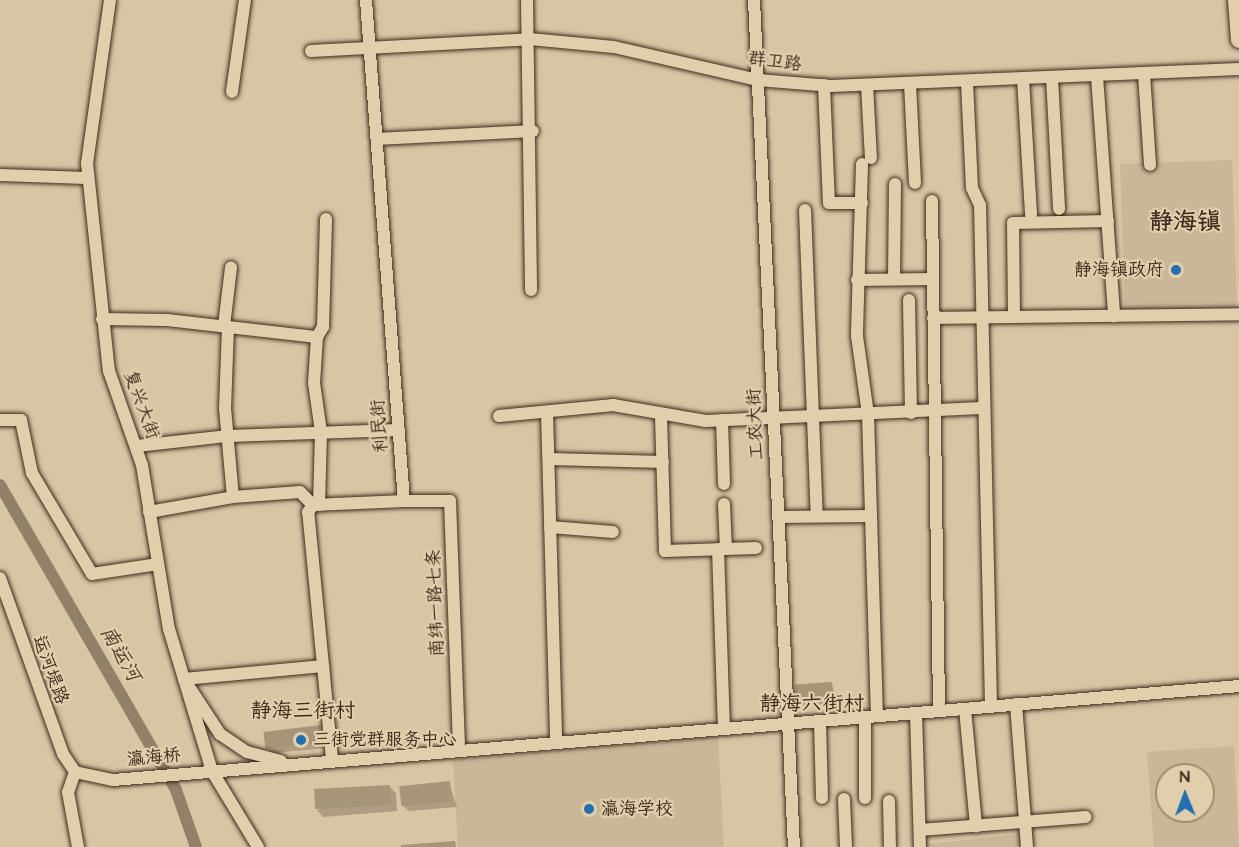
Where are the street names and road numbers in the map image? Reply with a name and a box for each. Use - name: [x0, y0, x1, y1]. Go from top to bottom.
- street label: 群卫路: [747, 48, 803, 76]
- street label: 复兴大街: [119, 367, 163, 443]
- street label: 工农大街: [743, 387, 769, 461]
- street label: 利民街: [367, 398, 393, 454]
- street label: 南纬一路七条: [423, 549, 449, 657]
- street label: 运河堤路: [28, 632, 72, 708]
- street label: 瀛海桥: [126, 745, 182, 771]

